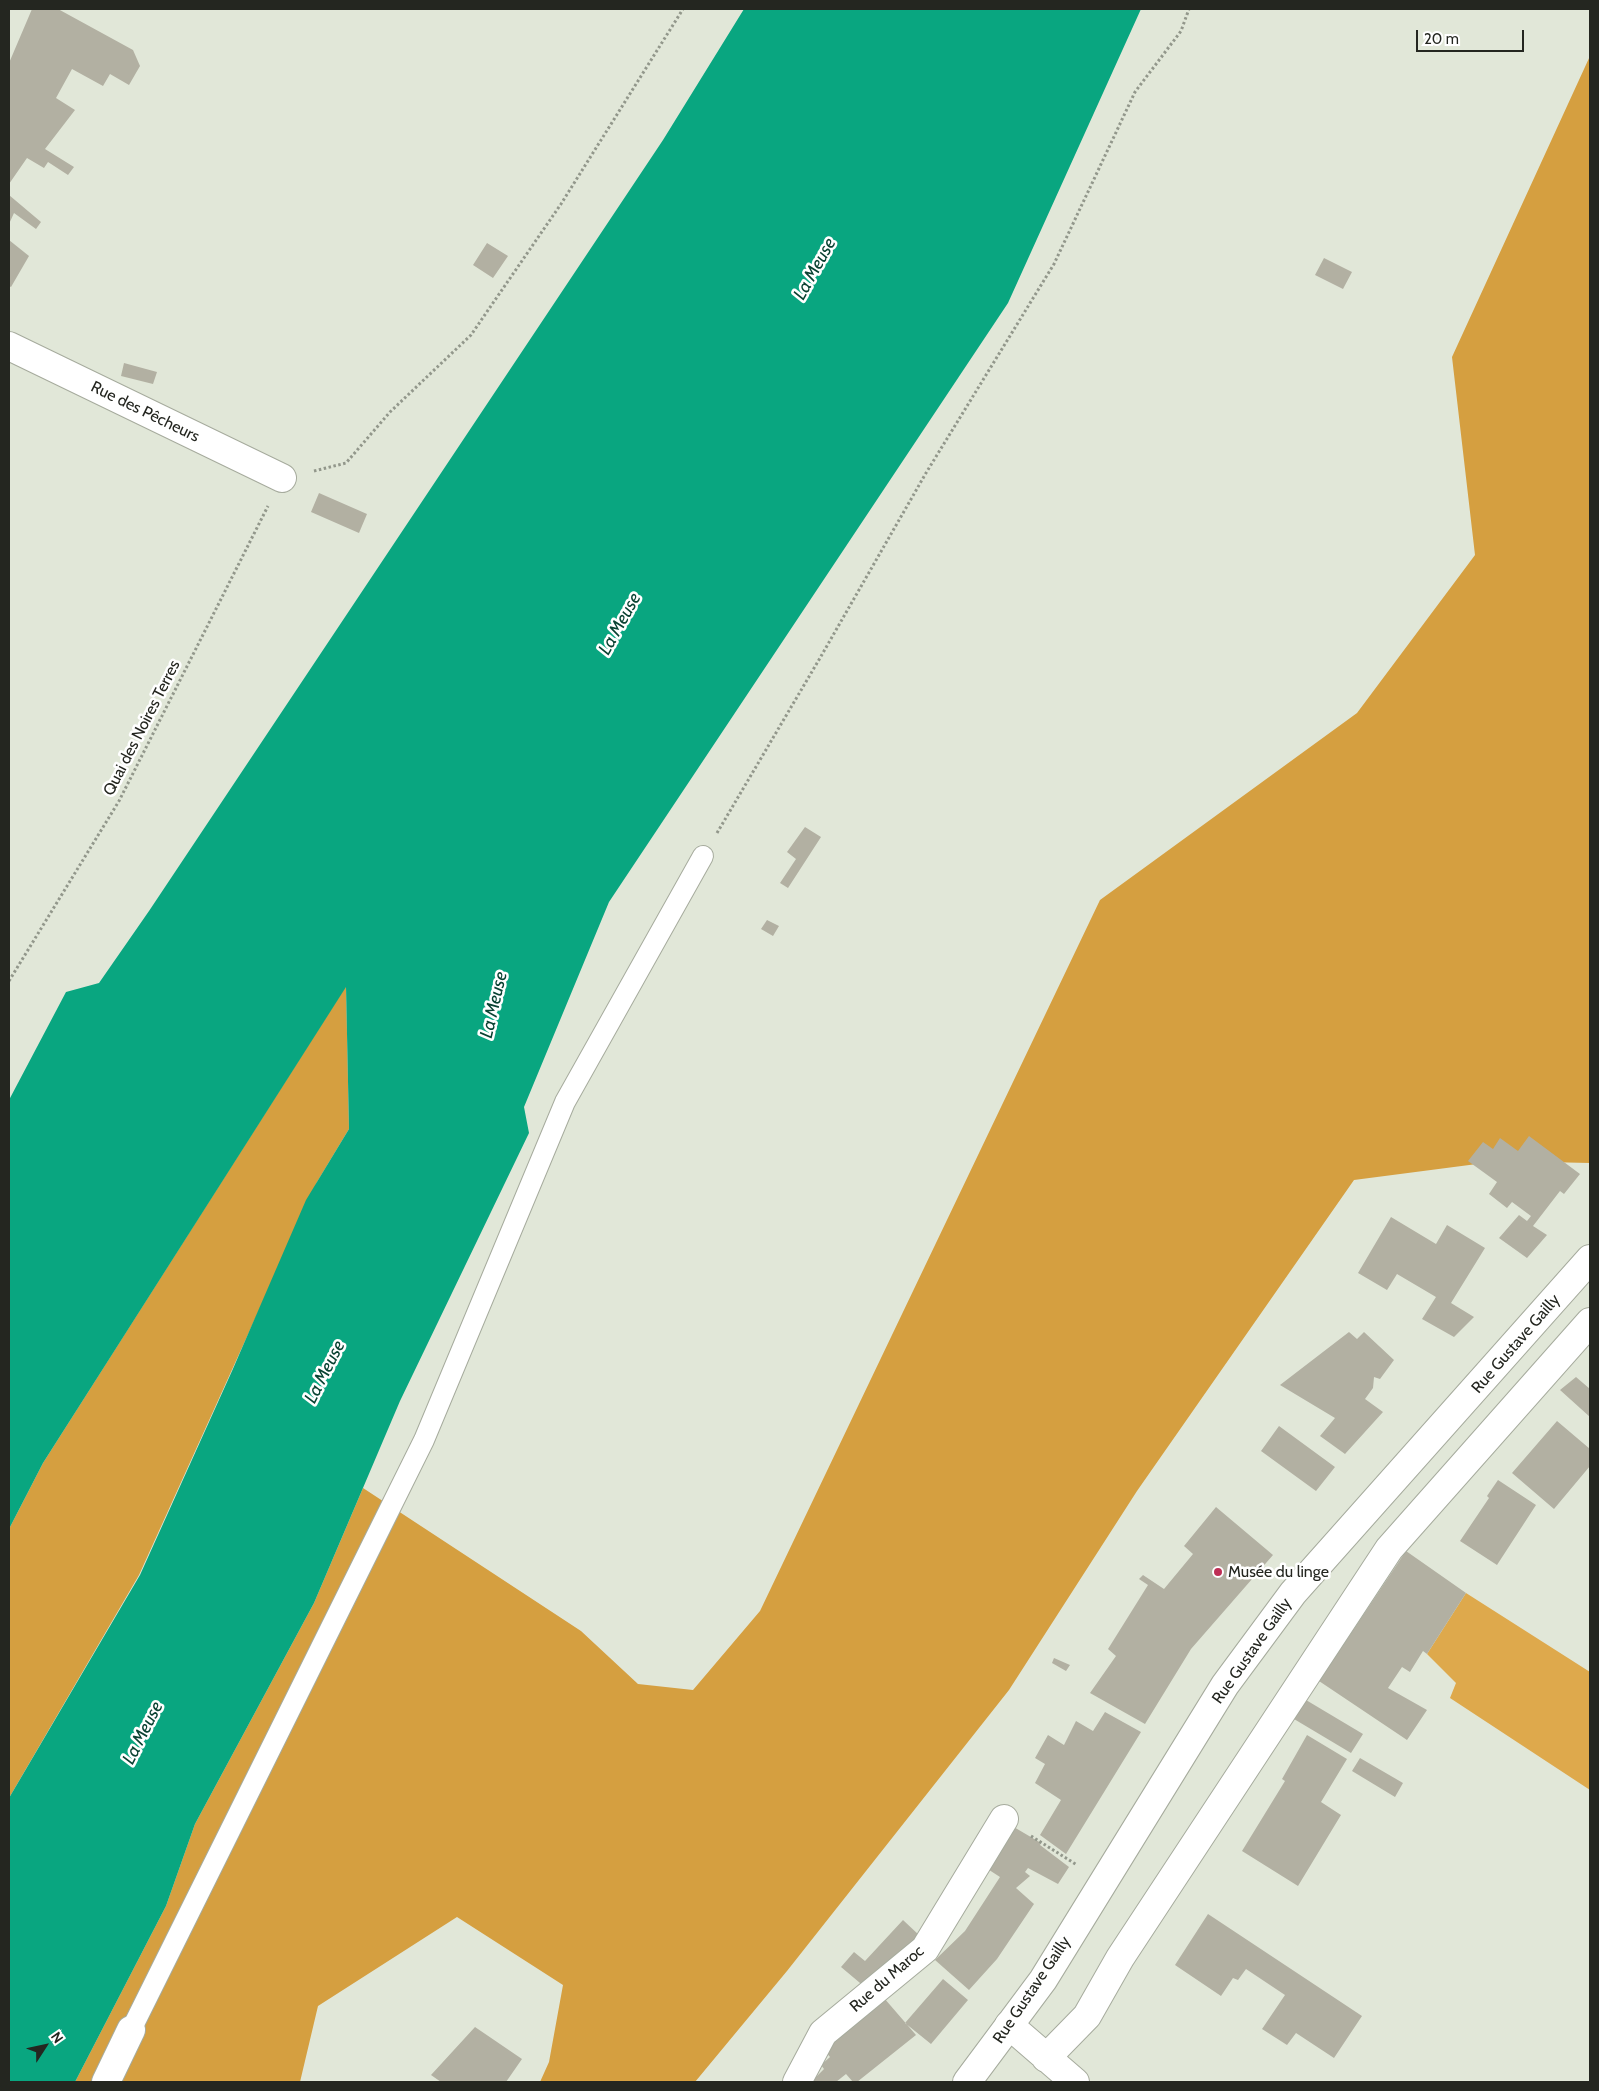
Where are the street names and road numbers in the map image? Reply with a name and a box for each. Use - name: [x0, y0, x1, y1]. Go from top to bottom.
- street label: Rue des Pêcheurs: [88, 377, 202, 447]
- street label: Quai des Noires Terres: [100, 657, 184, 799]
- street label: Rue Gustave Gailly: [1468, 1291, 1564, 1397]
- street label: Rue Gustave Gailly: [1208, 1594, 1296, 1708]
- street label: Rue Gustave Gailly: [989, 1933, 1075, 2047]
- street label: Rue du Maroc: [846, 1942, 928, 2016]

